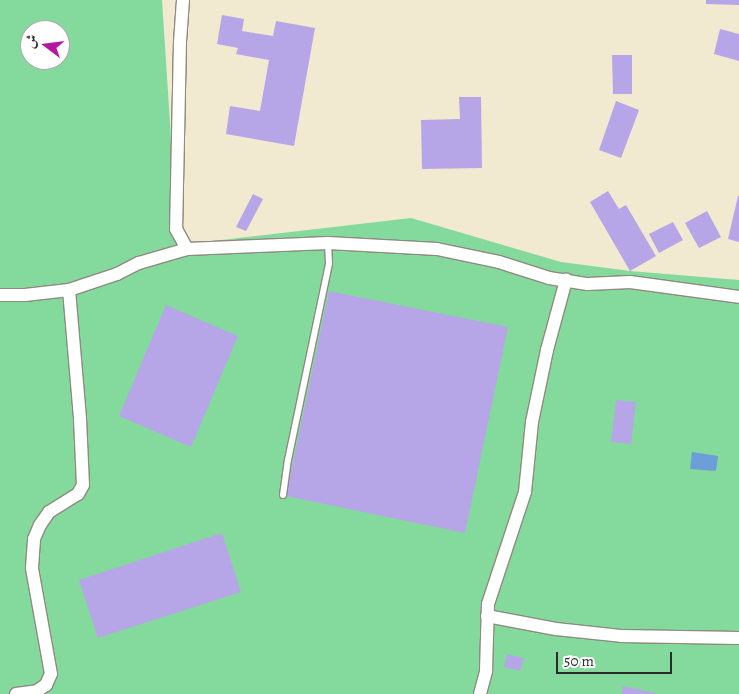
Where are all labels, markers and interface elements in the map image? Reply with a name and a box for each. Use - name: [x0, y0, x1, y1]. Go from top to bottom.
- north arrow: [20, 20, 70, 70]
- text: ش: [20, 32, 42, 50]
- scale bar: [559, 642, 675, 674]
- text: 50 m: [564, 651, 594, 671]

